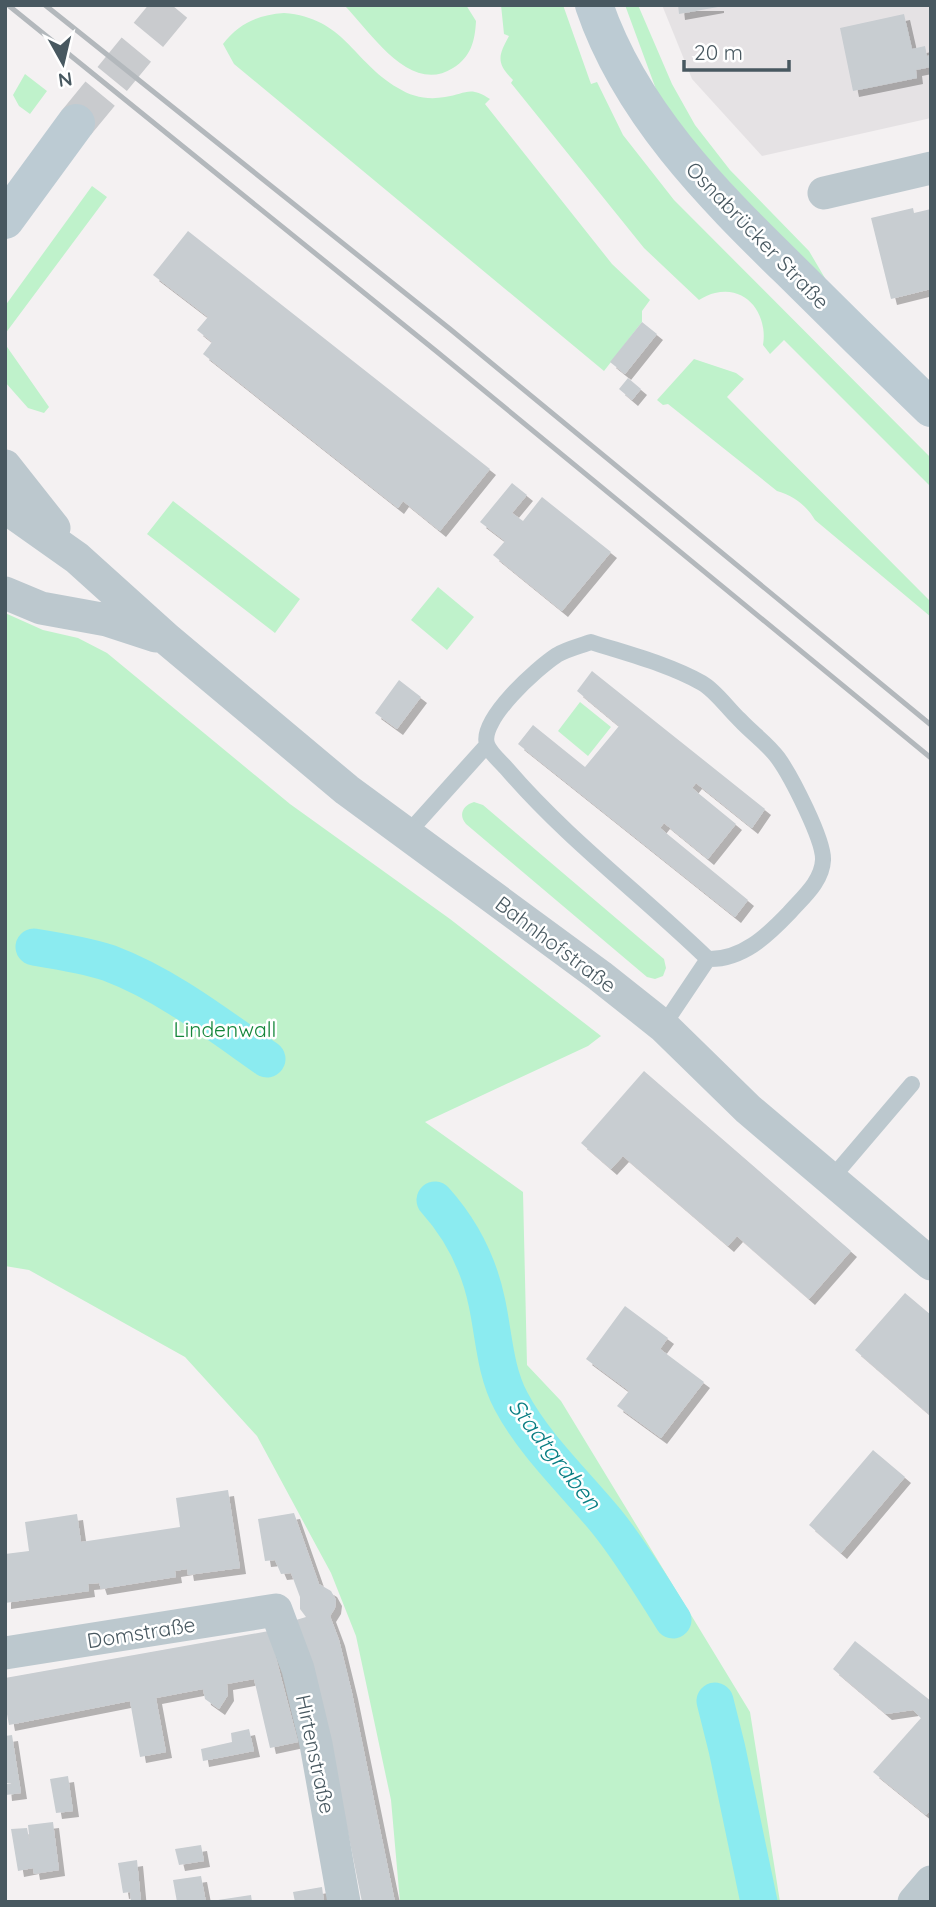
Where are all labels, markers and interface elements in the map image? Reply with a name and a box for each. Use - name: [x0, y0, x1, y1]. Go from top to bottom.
- north arrow: [28, 28, 98, 98]
- scale bar: [684, 28, 789, 72]
- text: 20 m: [694, 39, 743, 65]
- text: N: [57, 67, 74, 93]
- street label: Osnabrücker Straße: [681, 156, 835, 314]
- street label: Bahnhofstraße: [490, 890, 622, 998]
- park label: Lindenwall: [174, 1016, 276, 1042]
- water label: Stadtgraben: [503, 1393, 608, 1516]
- street label: Domstraße: [85, 1611, 197, 1653]
- street label: Hirtenstraße: [291, 1692, 341, 1816]

